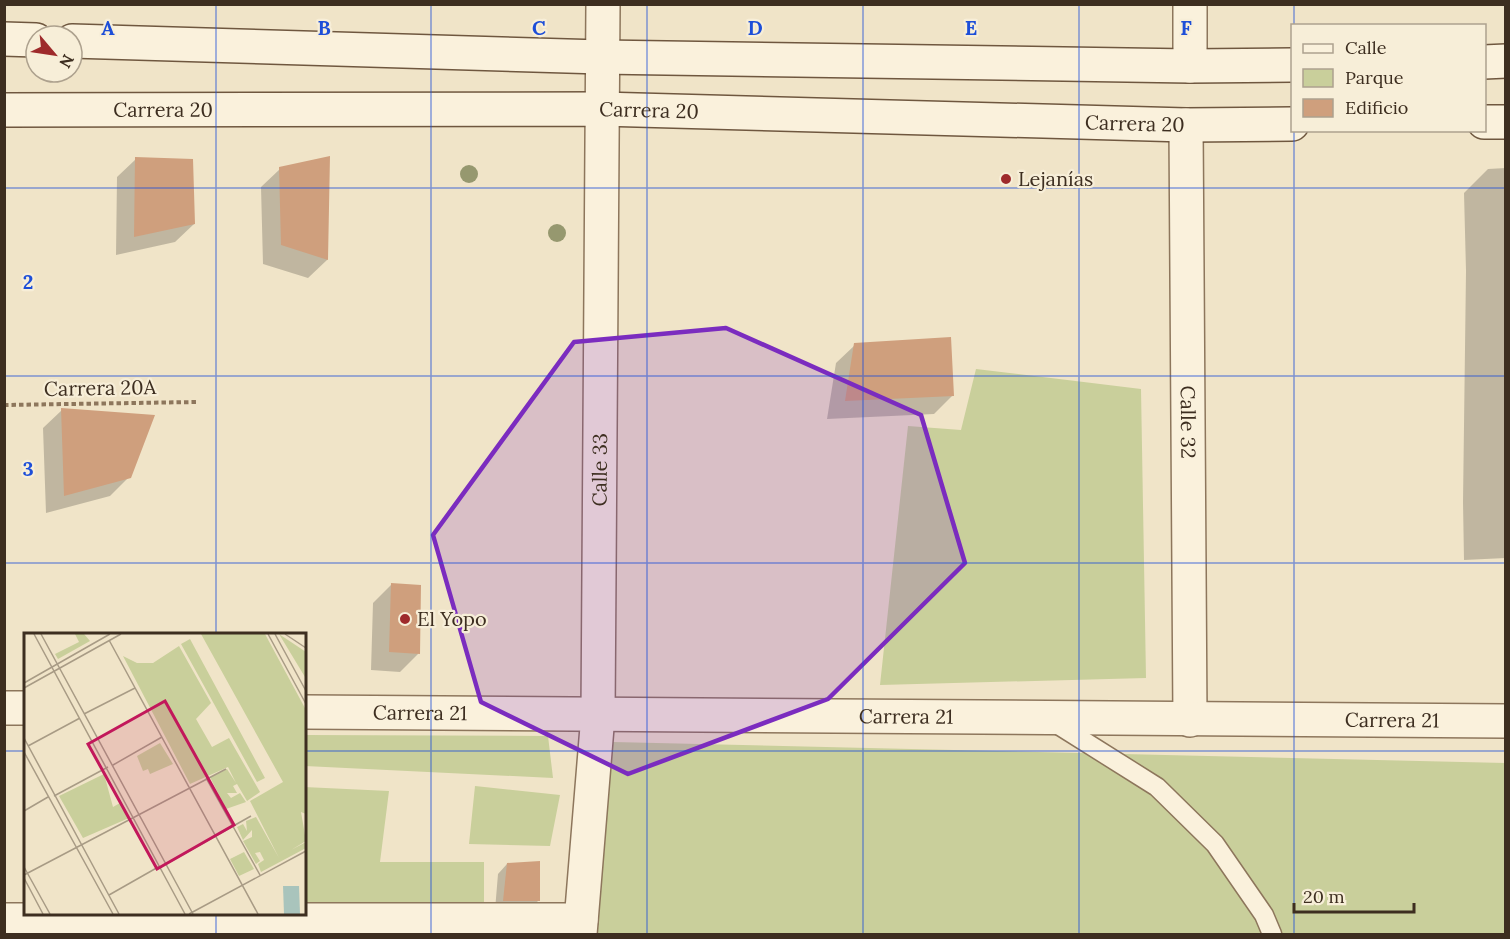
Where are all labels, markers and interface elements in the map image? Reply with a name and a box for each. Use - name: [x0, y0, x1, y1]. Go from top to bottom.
- text: A: [101, 15, 115, 40]
- text: B: [317, 15, 331, 40]
- text: C: [532, 15, 546, 40]
- text: D: [747, 15, 763, 40]
- text: E: [965, 15, 977, 40]
- text: F: [1180, 15, 1192, 40]
- north arrow: [24, 24, 84, 84]
- legend: [1291, 24, 1486, 132]
- text: Calle: [1345, 36, 1387, 59]
- text: N: [55, 51, 79, 72]
- text: Parque: [1345, 66, 1404, 89]
- street label: Carrera 20: [599, 96, 699, 124]
- text: Edificio: [1345, 96, 1408, 119]
- street label: Carrera 20: [113, 97, 213, 122]
- street label: Carrera 20: [1085, 109, 1185, 137]
- place label: Lejanías: [1018, 166, 1093, 191]
- marker: Lejanías: [999, 172, 1013, 186]
- text: 2: [23, 269, 33, 294]
- street label: Carrera 20A: [44, 374, 157, 401]
- street label: Calle 32: [1176, 385, 1201, 459]
- street label: Calle 33: [586, 433, 612, 507]
- text: 3: [22, 456, 34, 481]
- place label: El Yopo: [417, 606, 487, 631]
- marker: El Yopo: [398, 612, 412, 626]
- inset map: [24, 633, 306, 915]
- street label: Carrera 21: [373, 700, 467, 725]
- street label: Carrera 21: [859, 703, 953, 729]
- street label: Carrera 21: [1345, 707, 1439, 732]
- scale bar: [1294, 876, 1414, 914]
- text: 20 m: [1303, 885, 1345, 908]

